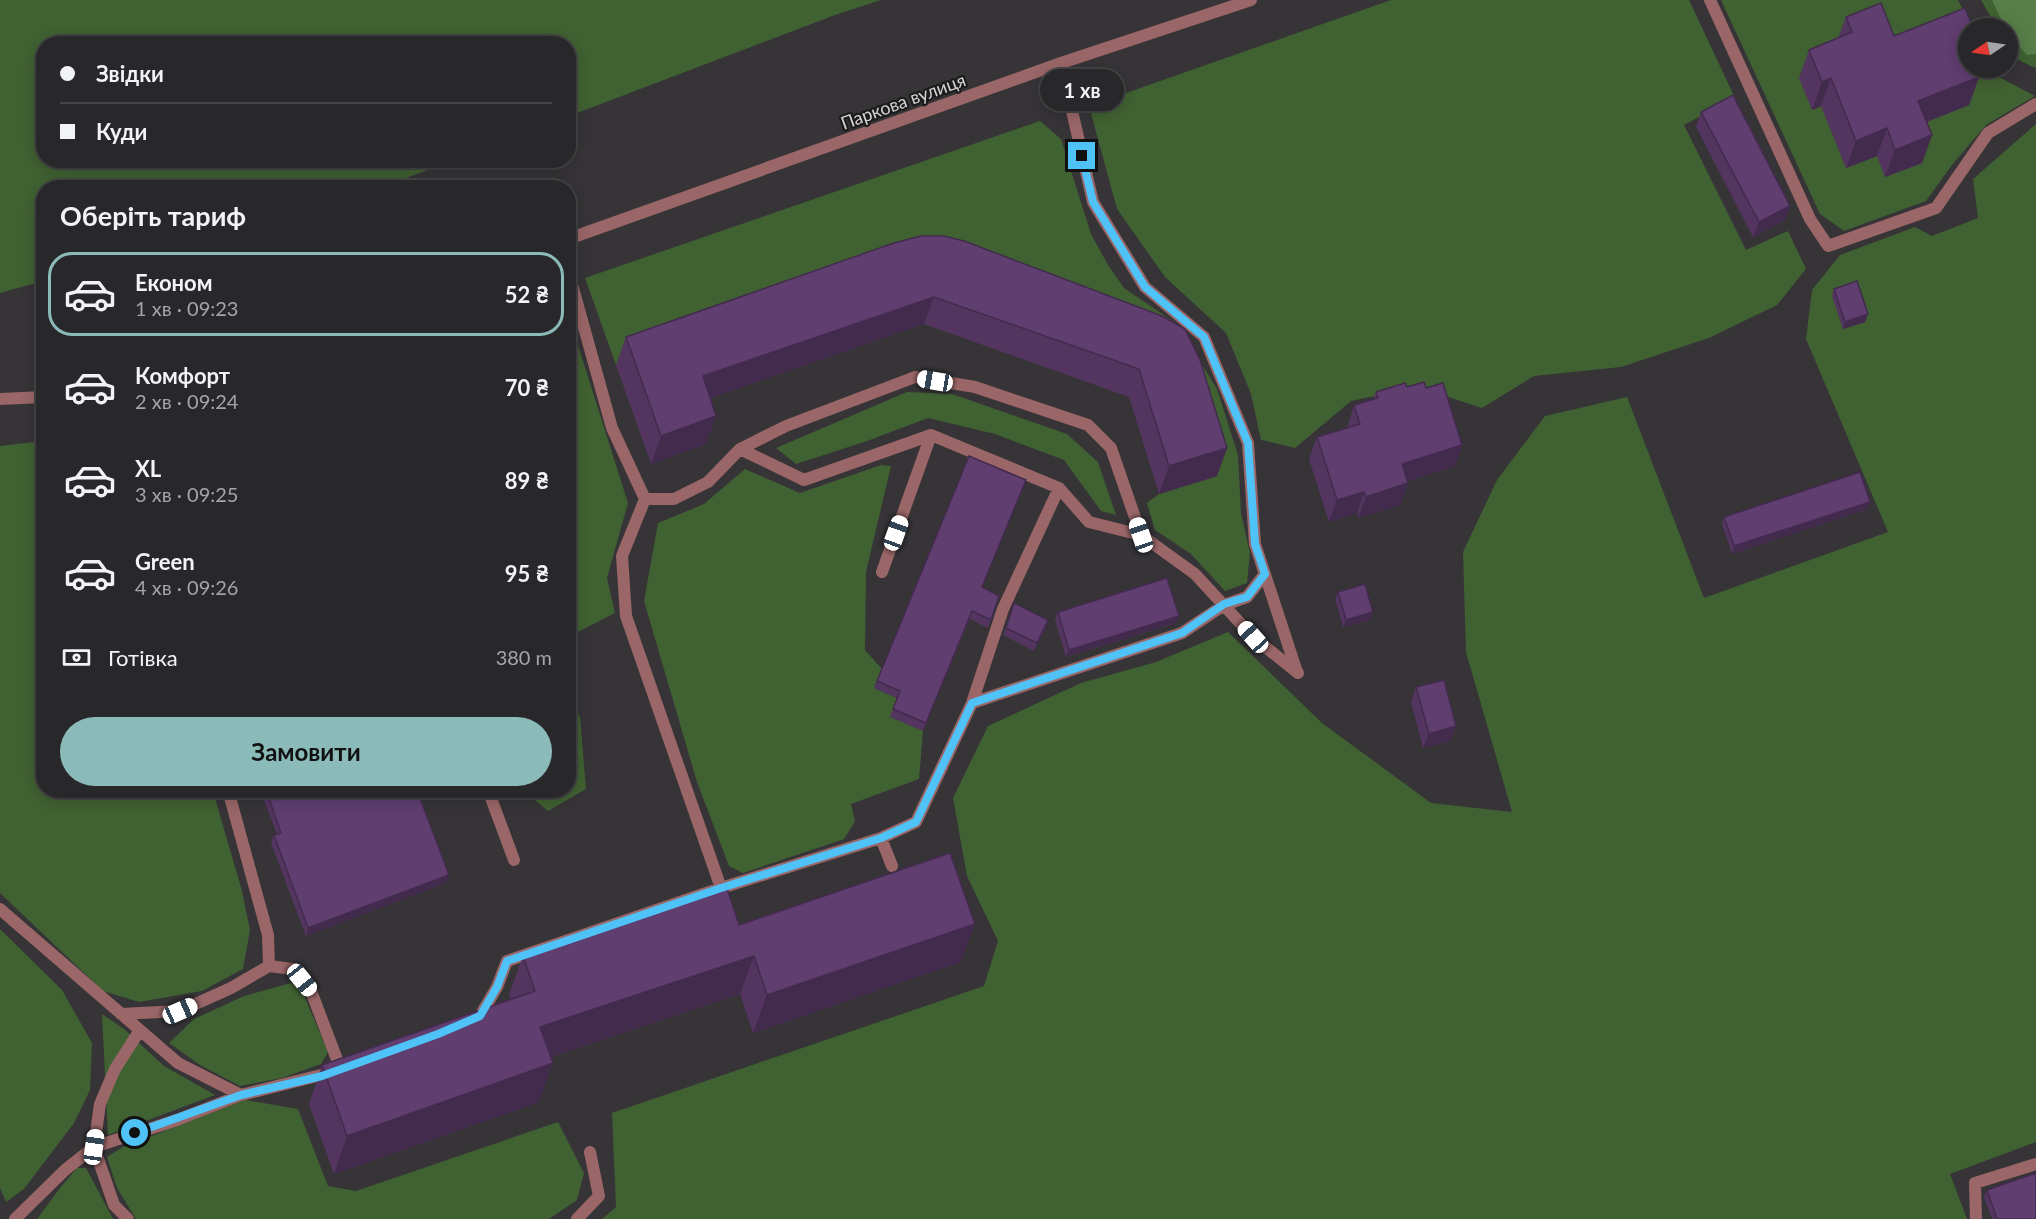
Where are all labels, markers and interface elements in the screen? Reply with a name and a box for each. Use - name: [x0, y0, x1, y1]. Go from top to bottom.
- north arrow: [1958, 18, 2018, 78]
- map controls: [1958, 18, 2018, 78]
- text: Звідки: [96, 60, 164, 87]
- street label: Паркова вулиця: [837, 68, 969, 134]
- callout: 1 хв: [1040, 69, 1124, 111]
- text: 1 хв: [1064, 78, 1100, 102]
- text: Куди: [96, 118, 147, 145]
- route end: [1068, 142, 1095, 169]
- text: Оберіть тариф: [60, 199, 246, 232]
- icon: car: [63, 267, 117, 321]
- text: Економ: [135, 269, 213, 296]
- text: 52 ₴: [505, 281, 549, 308]
- text: 1 хв · 09:23: [135, 296, 238, 320]
- icon: car: [63, 360, 117, 414]
- text: Комфорт: [135, 362, 230, 389]
- car: [916, 369, 954, 393]
- text: 70 ₴: [505, 374, 549, 401]
- text: 2 хв · 09:24: [135, 389, 238, 413]
- icon: car: [63, 453, 117, 507]
- text: XL: [135, 455, 161, 482]
- text: 89 ₴: [505, 467, 549, 494]
- text: 3 хв · 09:25: [135, 482, 238, 506]
- car: [881, 513, 911, 553]
- car: [1127, 515, 1155, 555]
- icon: car: [63, 546, 117, 600]
- text: Green: [135, 548, 195, 575]
- text: 95 ₴: [505, 560, 549, 587]
- text: 4 хв · 09:26: [135, 575, 238, 599]
- car: [1234, 618, 1272, 656]
- icon: cash: [60, 641, 93, 674]
- text: Готівка: [108, 644, 178, 671]
- text: 380 m: [496, 645, 552, 669]
- button: Замовити: [60, 717, 552, 786]
- car: [284, 960, 320, 1000]
- car: [160, 995, 200, 1027]
- route start: [121, 1119, 148, 1146]
- car: [83, 1128, 105, 1166]

